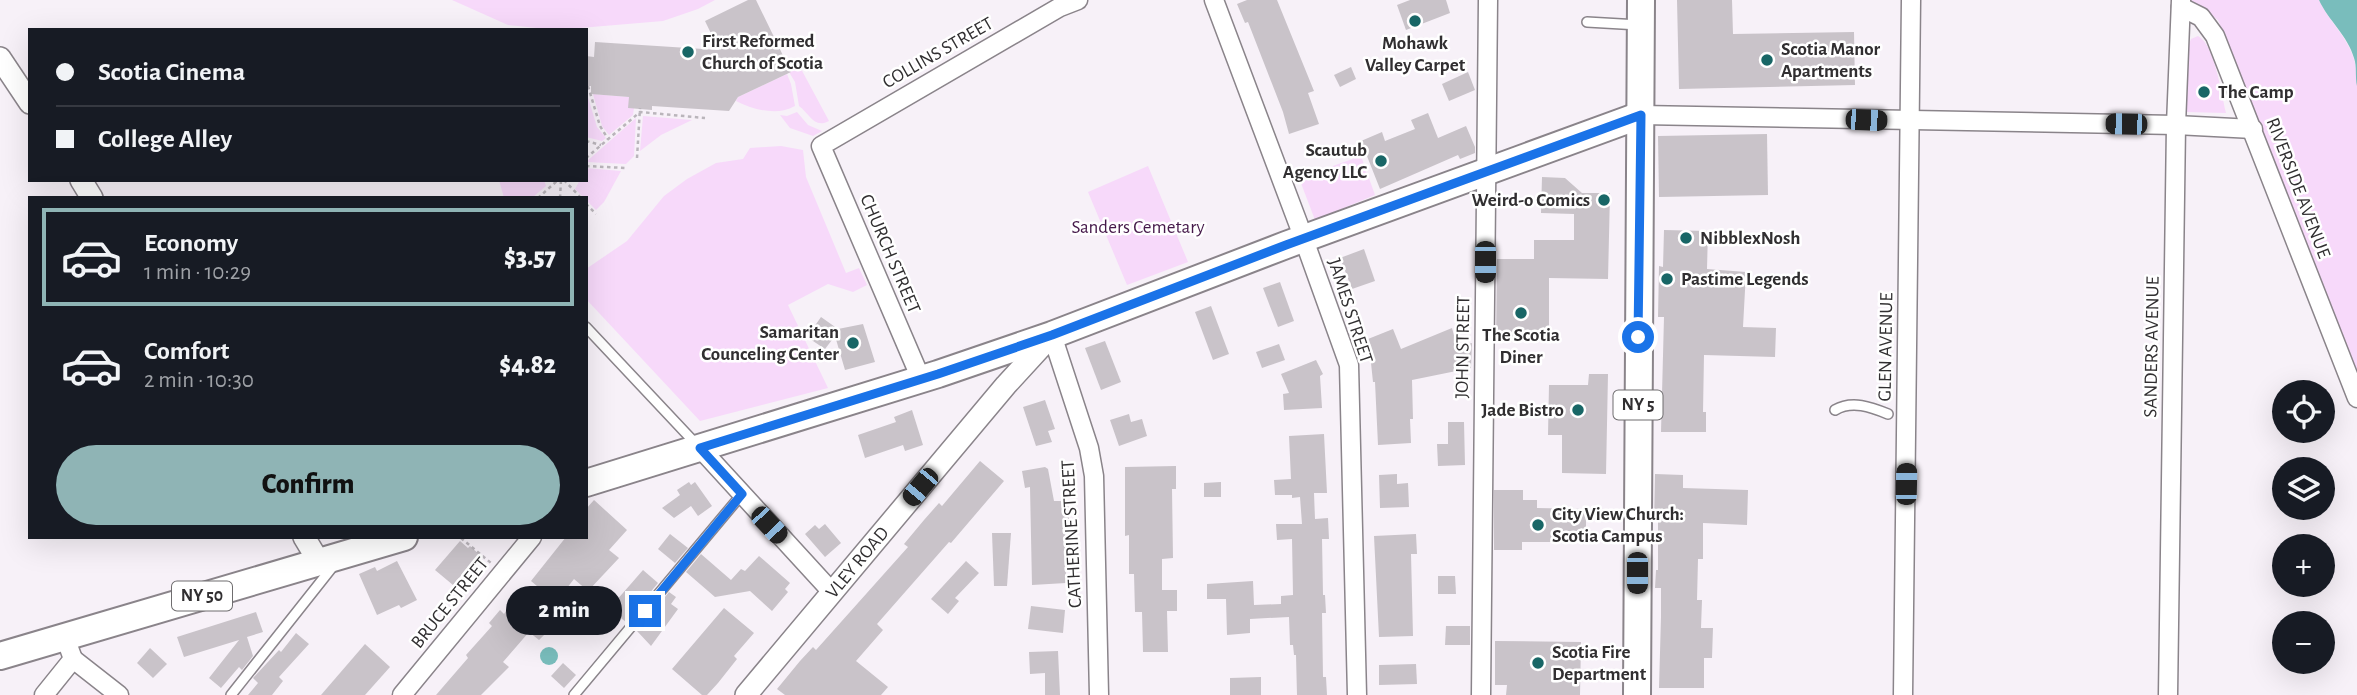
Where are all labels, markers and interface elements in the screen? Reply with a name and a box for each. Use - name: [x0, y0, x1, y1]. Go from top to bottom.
- marker: Mohawk Valley Carpet: [1407, 13, 1423, 29]
- street label: COLLINS STREET: [880, 14, 996, 92]
- place label: First Reformed Church of Scotia: [702, 32, 823, 73]
- place label: Mohawk Valley Carpet: [1365, 34, 1466, 75]
- place label: Scotia Manor Apartments: [1781, 40, 1881, 81]
- marker: First Reformed Church of Scotia: [680, 44, 696, 60]
- marker: Scotia Manor Apartments: [1759, 52, 1775, 68]
- text: Scotia Cinema: [98, 59, 245, 85]
- place label: The Camp: [2218, 83, 2294, 102]
- marker: The Camp: [2196, 84, 2212, 100]
- car: [1845, 109, 1888, 131]
- car: [2105, 113, 2148, 135]
- street label: RIVERSIDE AVENUE: [2262, 115, 2334, 261]
- text: College Alley: [98, 126, 232, 152]
- place label: Scautub Agency LLC: [1283, 141, 1367, 182]
- marker: Scautub Agency LLC: [1373, 153, 1389, 169]
- place label: Weird-o Comics: [1471, 191, 1590, 210]
- street label: CHURCH STREET: [856, 192, 924, 316]
- marker: Weird-o Comics: [1596, 192, 1612, 208]
- park label: Sanders Cemetary: [1071, 218, 1205, 237]
- icon: car: [60, 226, 123, 289]
- place label: NibblexNosh: [1700, 229, 1800, 248]
- text: Economy: [144, 230, 238, 256]
- marker: NibblexNosh: [1678, 230, 1694, 246]
- car: [1475, 241, 1496, 283]
- text: $3.57: [504, 244, 556, 270]
- street label: JAMES STREET: [1324, 256, 1376, 366]
- text: 1 min · 10:29: [144, 261, 251, 284]
- place label: Pastime Legends: [1681, 270, 1809, 289]
- marker: Pastime Legends: [1659, 271, 1675, 287]
- street label: SANDERS AVENUE: [2141, 276, 2163, 418]
- street label: GLEN AVENUE: [1876, 292, 1896, 402]
- street label: JOHN STREET: [1453, 295, 1473, 399]
- marker: The Scotia Diner: [1513, 305, 1529, 321]
- route start: [1622, 321, 1654, 353]
- place label: Samaritan Counceling Center: [701, 323, 839, 364]
- place label: The Scotia Diner: [1482, 326, 1560, 367]
- icon: car: [60, 334, 123, 397]
- marker: Samaritan Counceling Center: [845, 335, 861, 351]
- text: Comfort: [144, 338, 229, 364]
- text: $4.82: [499, 352, 556, 378]
- text: 2 min · 10:30: [144, 369, 254, 392]
- map controls: [2272, 380, 2335, 674]
- button: locate: [2272, 380, 2335, 443]
- road number: NY 5: [1614, 390, 1662, 419]
- place label: Jade Bistro: [1481, 401, 1564, 420]
- marker: Jade Bistro: [1570, 402, 1586, 418]
- button: Confirm: [56, 445, 560, 525]
- button: layers: [2272, 457, 2335, 520]
- street label: CATHERINE STREET: [1059, 459, 1085, 609]
- car: [1896, 463, 1917, 505]
- car: [899, 464, 942, 510]
- car: [747, 502, 792, 548]
- place label: City View Church: Scotia Campus: [1552, 505, 1684, 546]
- marker: City View Church: Scotia Campus: [1530, 517, 1546, 533]
- street label: VLEY ROAD: [822, 523, 892, 602]
- button: +: [2272, 534, 2335, 597]
- car: [1627, 552, 1648, 594]
- street label: BRUCE STREET: [408, 554, 492, 652]
- road number: NY 50: [172, 582, 232, 610]
- callout: 2 min: [505, 586, 620, 636]
- route end: [629, 595, 661, 627]
- text: 2 min: [538, 599, 590, 622]
- button: −: [2272, 611, 2335, 674]
- place label: Scotia Fire Department: [1552, 643, 1647, 684]
- marker: Scotia Fire Department: [1530, 655, 1546, 671]

